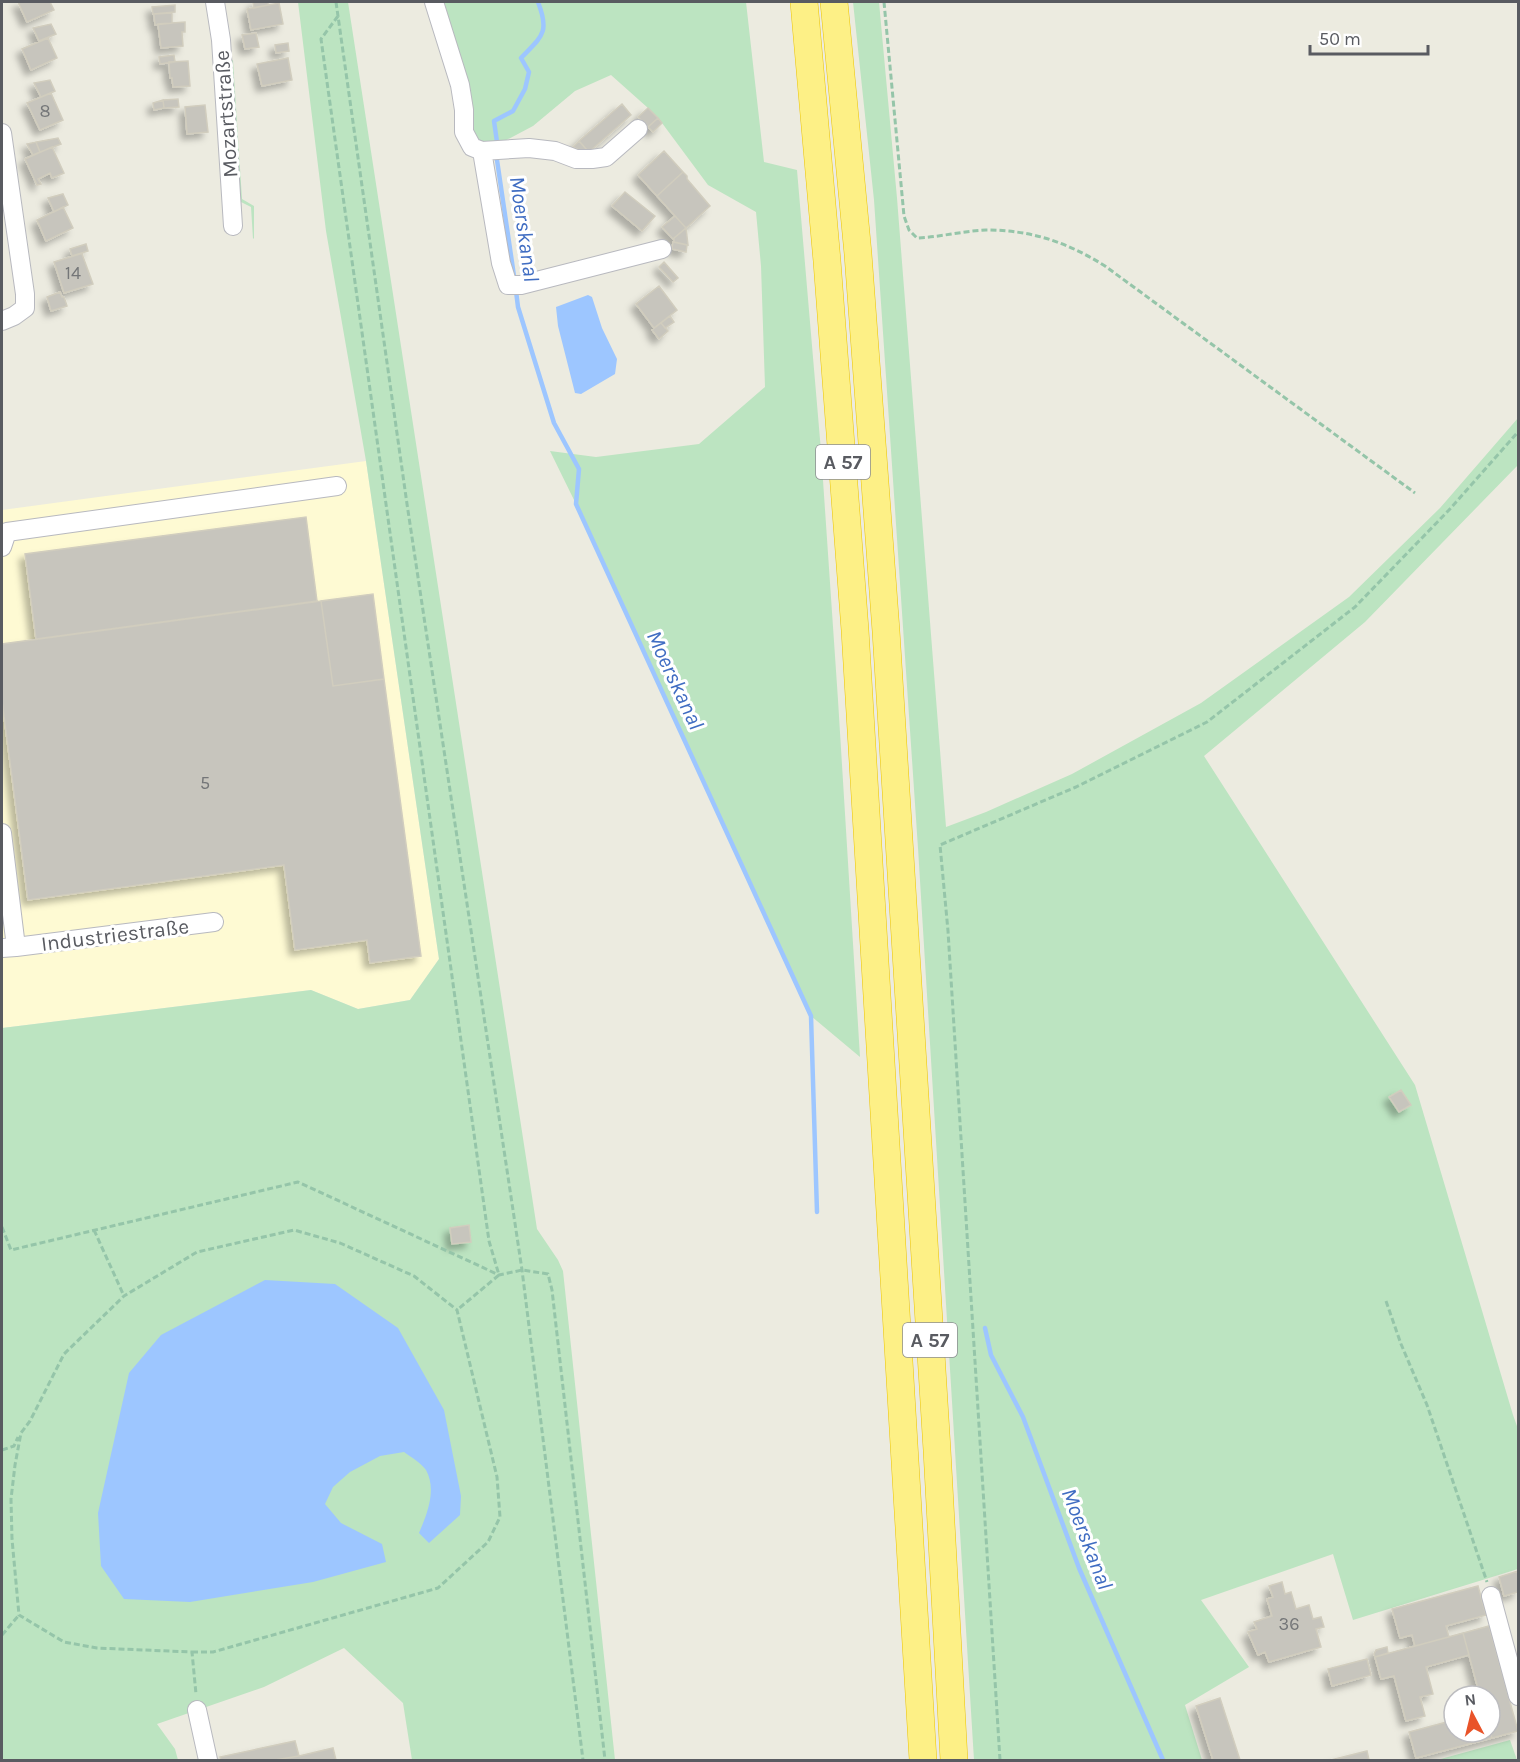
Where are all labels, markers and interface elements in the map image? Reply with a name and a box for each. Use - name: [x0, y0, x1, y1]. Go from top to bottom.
- scale bar: [1310, 18, 1428, 56]
- text: 50 m: [1319, 28, 1361, 50]
- street label: Mozartstraße: [210, 49, 242, 179]
- house number: 8: [39, 100, 51, 122]
- water label: Moerskanal: [504, 174, 544, 284]
- house number: 14: [65, 262, 81, 284]
- road number: A 57: [816, 445, 870, 479]
- water label: Moerskanal: [641, 626, 709, 734]
- house number: 5: [200, 772, 210, 794]
- street label: Industriestraße: [40, 914, 190, 956]
- road number: A 57: [903, 1323, 957, 1357]
- water label: Moerskanal: [1056, 1485, 1118, 1593]
- house number: 36: [1279, 1613, 1299, 1635]
- north arrow: [1442, 1684, 1502, 1744]
- text: N: [1463, 1689, 1477, 1710]

